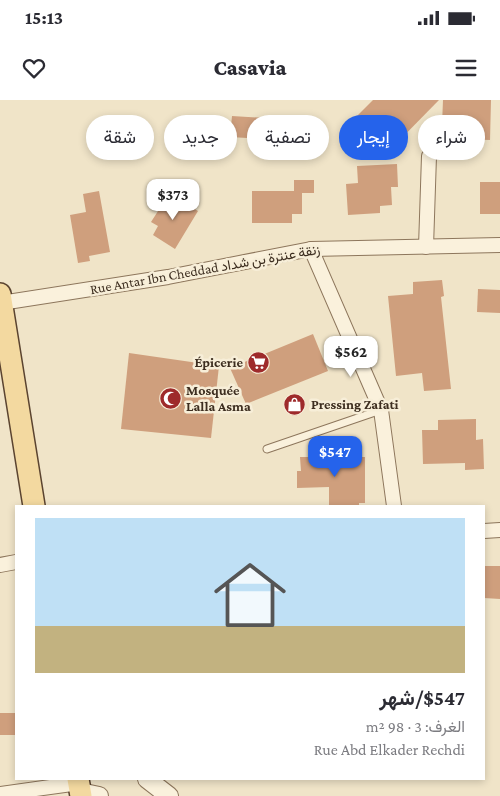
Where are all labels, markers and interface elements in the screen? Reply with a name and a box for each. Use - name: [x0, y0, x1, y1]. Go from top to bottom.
- text: 15:13: [25, 7, 63, 28]
- icon: heart: [20, 54, 48, 82]
- icon: menu: [452, 54, 480, 82]
- text: Casavia: [213, 55, 287, 80]
- chip: شقة: [86, 115, 154, 160]
- chip: جديد: [164, 115, 237, 160]
- chip: تصفية: [247, 115, 329, 160]
- chip: إيجار: [339, 115, 408, 160]
- chip: شراء: [418, 115, 485, 160]
- pin: $373: [143, 178, 203, 221]
- text: $373: [158, 186, 189, 203]
- street label: Rue Antar Ibn Cheddad زنقة عنترة بن شداد: [89, 241, 322, 298]
- pin: $562: [321, 336, 381, 378]
- text: $562: [335, 343, 367, 360]
- supermarket icon: Épicerie: [247, 350, 271, 374]
- place label: Épicerie: [194, 354, 243, 370]
- place label: Mosquée Lalla Asma: [186, 382, 251, 414]
- mosque icon: Mosquée Lalla Asma: [158, 386, 182, 410]
- shop icon: Pressing Zafati: [283, 392, 307, 416]
- place label: Pressing Zafati: [311, 396, 399, 412]
- pin: $547: [305, 436, 365, 478]
- text: $547: [319, 443, 351, 460]
- icon: home: [205, 550, 295, 640]
- text: $547/شهر: [379, 686, 465, 710]
- text: الغرف: 3 · 98 m²: [366, 718, 465, 735]
- text: Rue Abd Elkader Rechdi: [314, 741, 465, 758]

